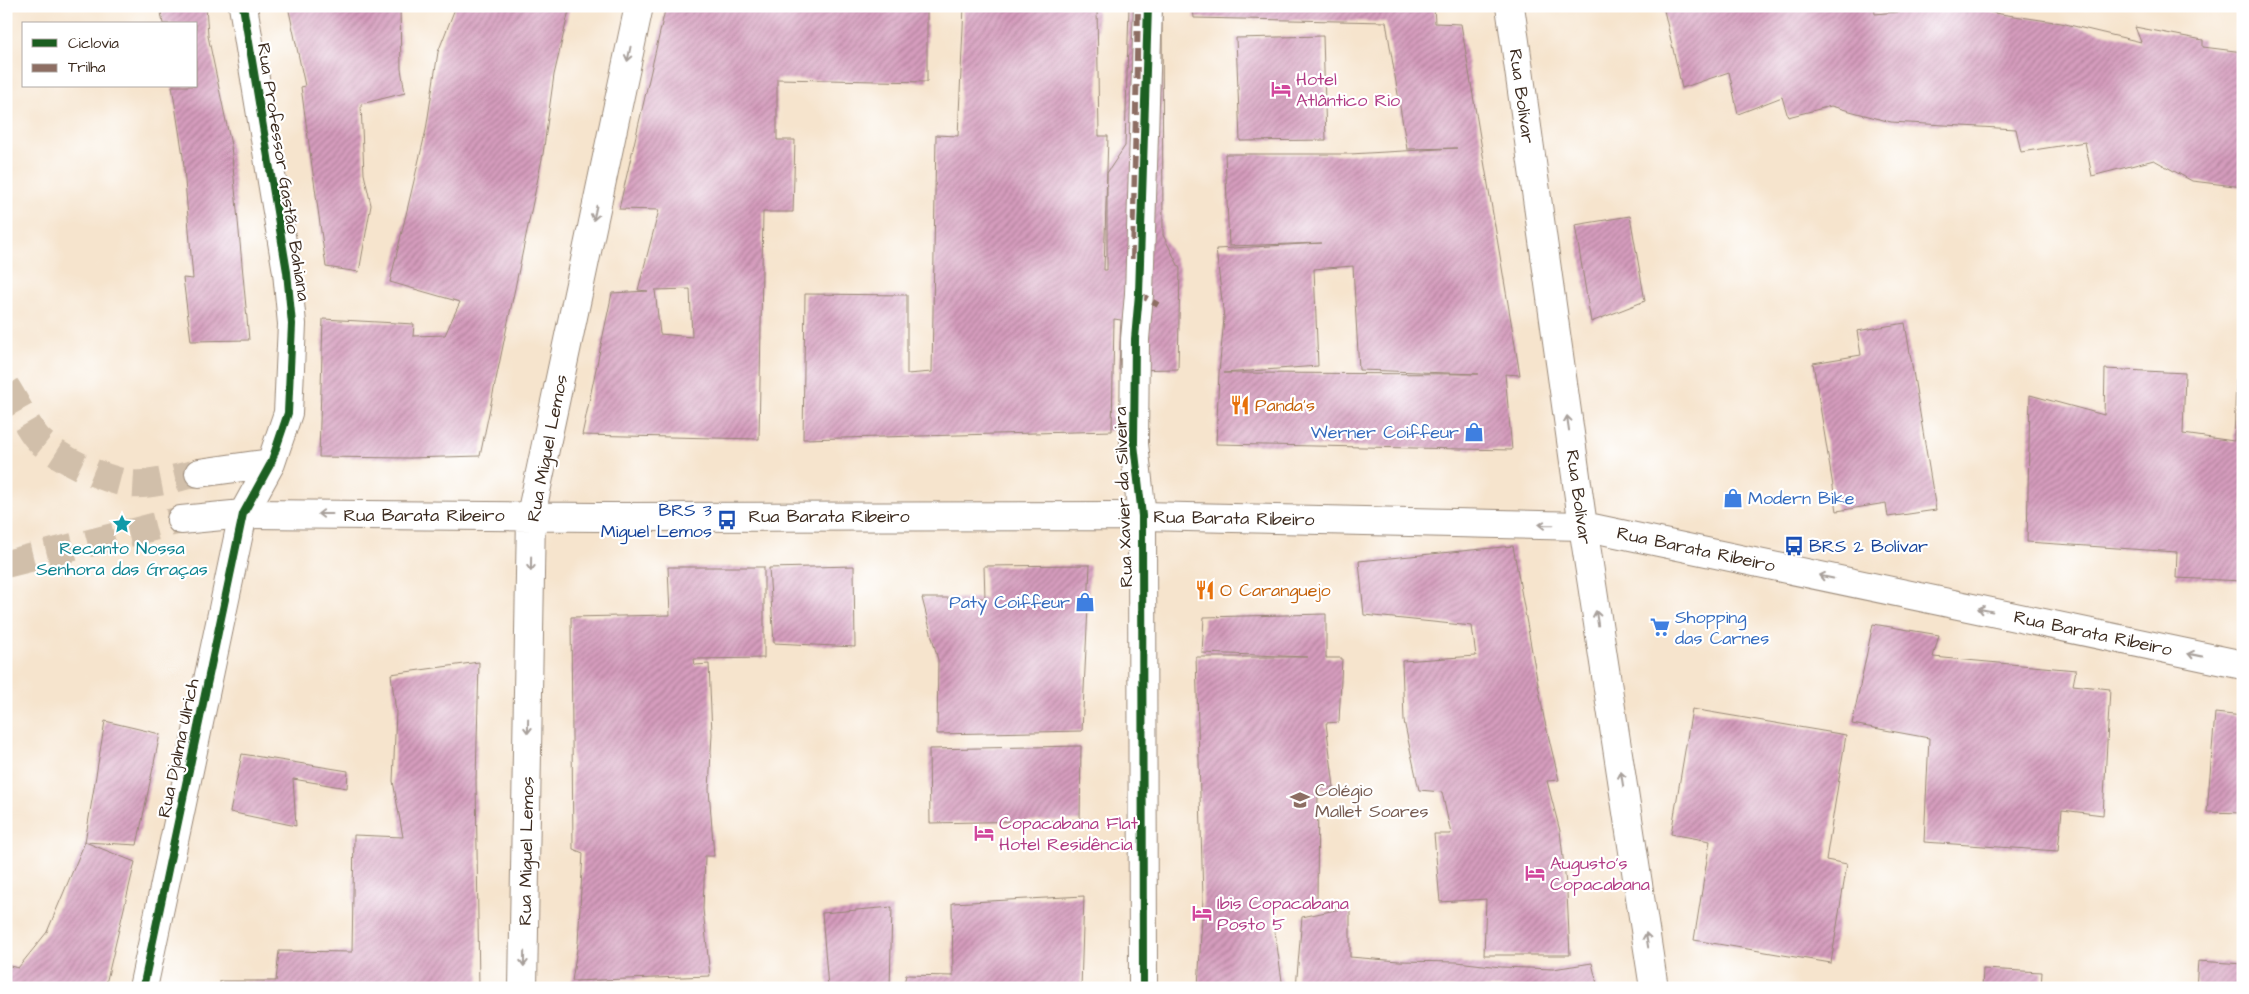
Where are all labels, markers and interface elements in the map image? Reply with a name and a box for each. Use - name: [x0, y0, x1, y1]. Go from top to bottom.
- legend: [22, 22, 198, 88]
- text: Ciclovia: [68, 33, 119, 54]
- street label: Rua Professor Gastão Bahiana: [251, 41, 316, 303]
- one-way arrow: [624, 45, 633, 61]
- street label: Rua Bolívar: [1502, 47, 1541, 145]
- text: Trilha: [68, 57, 106, 78]
- place label: Hotel Atlântico Rio: [1296, 67, 1400, 113]
- hotel icon: Hotel Atlântico Rio: [1270, 78, 1292, 100]
- one-way arrow: [590, 204, 599, 220]
- street label: Rua Miguel Lemos: [521, 372, 575, 524]
- place label: Panda's: [1255, 393, 1315, 418]
- restaurant icon: Panda's: [1229, 394, 1251, 416]
- street label: Rua Xavier da Silveira: [1108, 406, 1139, 588]
- one-way arrow: [1563, 415, 1573, 431]
- place label: Werner Coiffeur: [1311, 420, 1459, 445]
- shop icon: Werner Coiffeur: [1463, 421, 1485, 443]
- street label: Rua Bolívar: [1559, 448, 1598, 546]
- place label: Modern Bike: [1748, 486, 1855, 511]
- shop icon: Modern Bike: [1722, 487, 1744, 509]
- place label: BRS 3 Miguel Lemos: [601, 498, 712, 545]
- street label: Rua Barata Ribeiro: [343, 503, 505, 528]
- street label: Rua Barata Ribeiro: [748, 504, 910, 529]
- street label: Rua Barata Ribeiro: [1153, 505, 1315, 532]
- one-way arrow: [317, 509, 334, 519]
- bus stop icon: BRS 3 Miguel Lemos: [716, 509, 738, 531]
- place icon: Recanto Nossa Senhora das Graças: [111, 513, 133, 535]
- one-way arrow: [1538, 520, 1554, 530]
- street label: Rua Barata Ribeiro: [1614, 521, 1777, 578]
- place label: BRS 2 Bolívar: [1809, 534, 1928, 559]
- bus stop icon: BRS 2 Bolívar: [1783, 535, 1805, 557]
- place label: Recanto Nossa Senhora das Graças: [36, 536, 208, 582]
- one-way arrow: [526, 556, 535, 572]
- one-way arrow: [1818, 572, 1834, 581]
- place label: O Caranguejo: [1220, 578, 1331, 604]
- restaurant icon: O Caranguejo: [1194, 579, 1216, 601]
- place label: Paty Coiffeur: [949, 590, 1070, 616]
- shop icon: Paty Coiffeur: [1074, 591, 1096, 613]
- place label: Shopping das Carnes: [1675, 605, 1769, 651]
- one-way arrow: [1977, 605, 1993, 615]
- street label: Rua Barata Ribeiro: [2011, 605, 2174, 662]
- one-way arrow: [1592, 611, 1602, 627]
- supermarket icon: Shopping das Carnes: [1649, 616, 1671, 638]
- one-way arrow: [2187, 650, 2203, 659]
- street label: Rua Djalma Ulrich: [152, 676, 205, 820]
- one-way arrow: [523, 718, 533, 734]
- one-way arrow: [1617, 771, 1627, 787]
- street label: Rua Miguel Lemos: [513, 776, 541, 926]
- place label: Colégio Mallet Soares: [1315, 778, 1428, 824]
- school or university icon: Colégio Mallet Soares: [1289, 789, 1311, 811]
- place label: Copacabana Flat Hotel Residência: [999, 811, 1139, 857]
- hotel icon: Copacabana Flat Hotel Residência: [973, 822, 995, 844]
- place label: Augusto's Copacabana: [1550, 851, 1650, 897]
- hotel icon: Augusto's Copacabana: [1524, 862, 1546, 884]
- place label: Ibis Copacabana Posto 5: [1217, 891, 1349, 937]
- hotel icon: Ibis Copacabana Posto 5: [1191, 902, 1213, 924]
- one-way arrow: [1641, 932, 1651, 948]
- one-way arrow: [519, 950, 529, 967]

